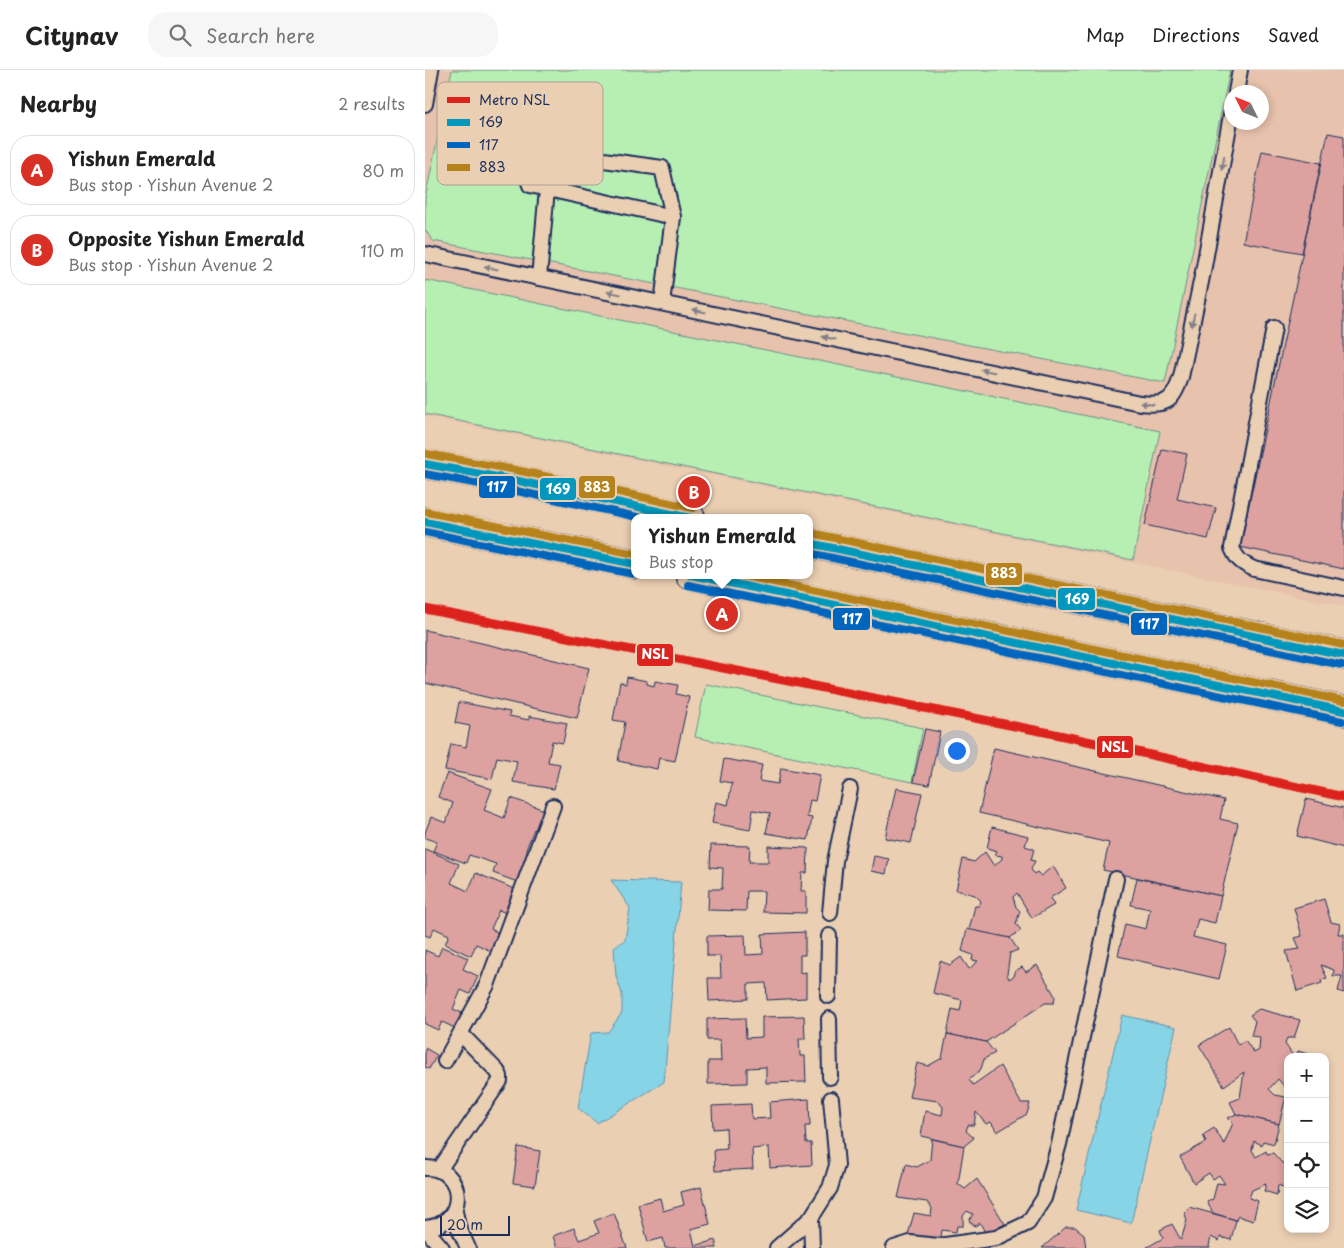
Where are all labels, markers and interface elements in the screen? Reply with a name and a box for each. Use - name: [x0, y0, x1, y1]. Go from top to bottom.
- search box: [148, 12, 498, 57]
- text: Citynav: [25, 17, 118, 53]
- icon: search: [166, 21, 194, 49]
- text: Search here: [206, 21, 315, 49]
- text: Map: [1086, 21, 1124, 48]
- text: Directions: [1152, 21, 1240, 48]
- text: Saved: [1268, 21, 1319, 48]
- legend: [437, 82, 603, 185]
- north arrow: [1224, 85, 1269, 130]
- text: Nearby: [20, 87, 97, 119]
- text: Metro NSL: [479, 89, 550, 110]
- text: 2 results: [338, 91, 405, 115]
- text: 169: [479, 111, 503, 132]
- text: 117: [479, 134, 499, 155]
- text: Yishun Emerald: [68, 144, 216, 172]
- text: 883: [479, 156, 506, 177]
- one-way arrow: [1218, 156, 1226, 172]
- text: A: [31, 158, 43, 182]
- text: 80 m: [362, 158, 404, 182]
- text: Bus stop · Yishun Avenue 2: [68, 172, 273, 196]
- text: Opposite Yishun Emerald: [68, 224, 305, 252]
- text: B: [32, 238, 42, 262]
- text: 110 m: [361, 238, 404, 262]
- text: Bus stop · Yishun Avenue 2: [68, 252, 273, 276]
- one-way arrow: [484, 264, 499, 272]
- one-way arrow: [606, 289, 622, 297]
- one-way arrow: [692, 307, 707, 315]
- one-way arrow: [1189, 313, 1197, 328]
- one-way arrow: [822, 334, 837, 342]
- one-way arrow: [981, 367, 996, 375]
- one-way arrow: [1139, 400, 1155, 408]
- pin: B: [678, 473, 710, 511]
- line badge: 117: [478, 475, 516, 499]
- line badge: 883: [578, 475, 616, 499]
- text: 117: [487, 476, 508, 497]
- text: 883: [584, 476, 610, 497]
- line badge: 169: [539, 477, 577, 501]
- text: 169: [546, 478, 570, 499]
- popup: [631, 514, 813, 579]
- text: Yishun Emerald: [648, 521, 796, 549]
- text: Bus stop: [648, 549, 713, 573]
- line badge: 883: [985, 562, 1023, 586]
- text: 883: [991, 562, 1017, 583]
- line badge: 169: [1057, 587, 1096, 611]
- text: 169: [1065, 588, 1089, 609]
- pin: A: [706, 595, 738, 633]
- line badge: 117: [832, 607, 871, 631]
- text: 117: [842, 608, 863, 629]
- line badge: 117: [1130, 612, 1168, 636]
- text: 117: [1139, 613, 1160, 634]
- line badge: NSL: [636, 643, 674, 667]
- text: NSL: [641, 643, 669, 664]
- line badge: NSL: [1096, 735, 1134, 759]
- text: NSL: [1101, 736, 1129, 757]
- your location: [944, 738, 970, 764]
- map controls: [1284, 1053, 1329, 1233]
- button: +: [1284, 1053, 1329, 1098]
- button: −: [1284, 1098, 1329, 1143]
- button: locate: [1284, 1143, 1329, 1188]
- button: layers: [1284, 1188, 1329, 1233]
- scale bar: [440, 1213, 510, 1236]
- text: 20 m: [447, 1214, 483, 1235]

